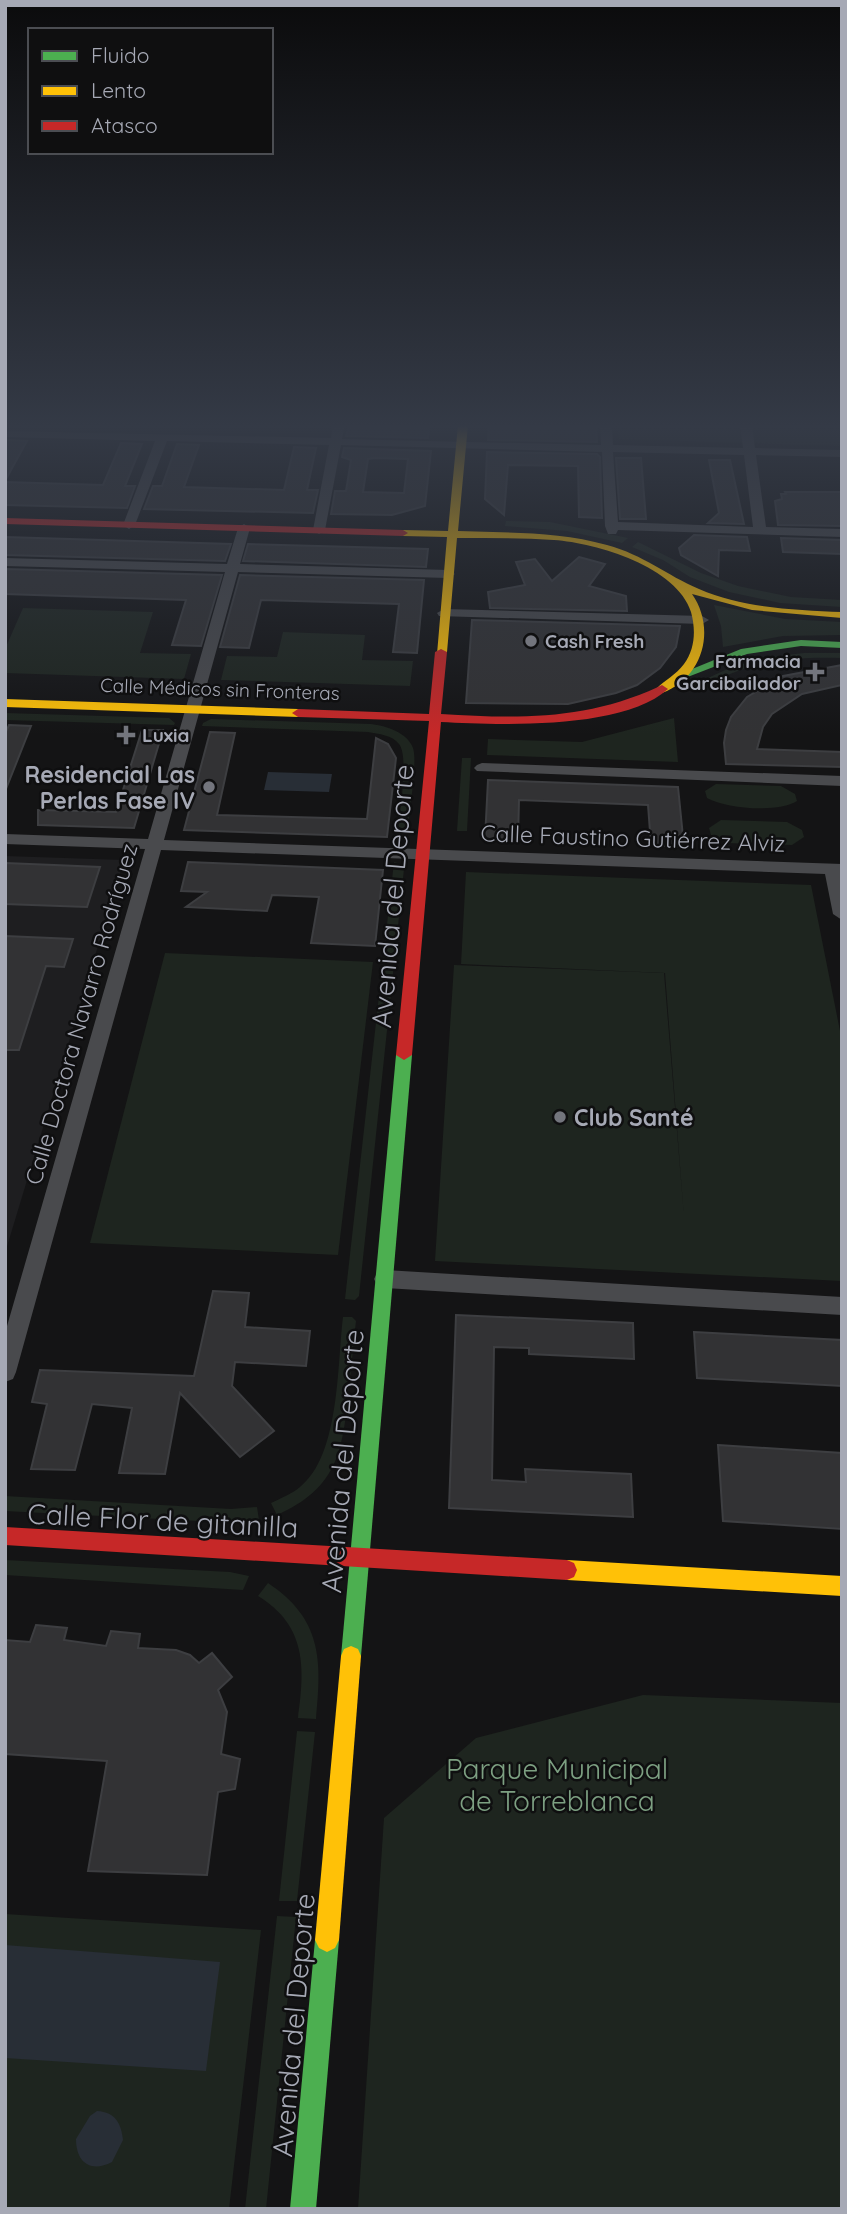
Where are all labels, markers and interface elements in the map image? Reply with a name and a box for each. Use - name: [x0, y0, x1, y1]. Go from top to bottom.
- legend: [28, 28, 273, 154]
- text: Fluido: [91, 42, 149, 68]
- text: Lento: [91, 77, 146, 103]
- text: Atasco: [91, 112, 158, 138]
- place label: Cash Fresh: [545, 629, 644, 653]
- marker: Cash Fresh: [523, 633, 539, 649]
- place label: Farmacia Garcibailador: [676, 649, 801, 695]
- marker: Farmacia Garcibailador: [807, 664, 823, 680]
- street label: Calle Médicos sin Fronteras: [100, 673, 340, 705]
- place label: Luxia: [142, 723, 190, 747]
- marker: Luxia: [116, 725, 136, 745]
- place label: Residencial Las Perlas Fase IV: [25, 760, 195, 815]
- street label: Avenida del Deporte: [363, 763, 421, 1029]
- marker: Residencial Las Perlas Fase IV: [201, 779, 217, 795]
- street label: Calle Faustino Gutiérrez Alviz: [480, 818, 786, 858]
- street label: Calle Doctora Navarro Rodríguez: [18, 840, 144, 1188]
- place label: Club Santé: [574, 1103, 694, 1132]
- marker: Club Santé: [552, 1109, 568, 1125]
- street label: Avenida del Deporte: [313, 1328, 371, 1594]
- street label: Calle Flor de gitanilla: [27, 1495, 299, 1545]
- park label: Parque Municipal de Torreblanca: [446, 1751, 668, 1818]
- street label: Avenida del Deporte: [264, 1892, 322, 2158]

